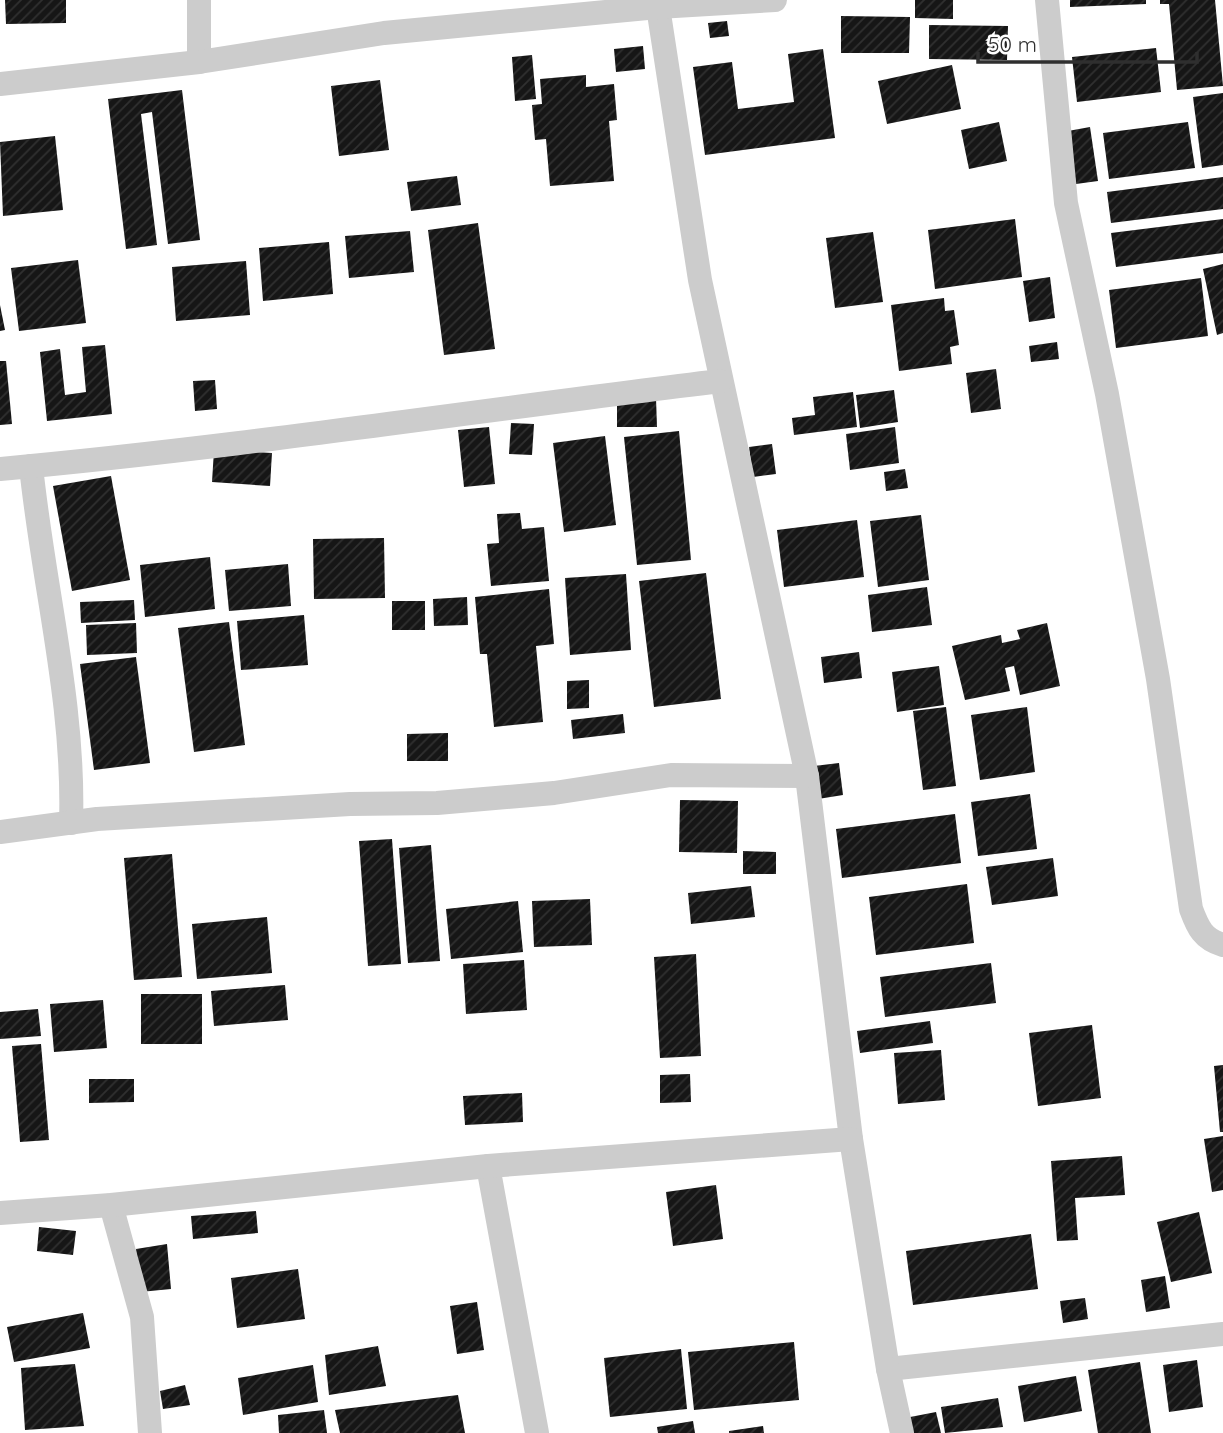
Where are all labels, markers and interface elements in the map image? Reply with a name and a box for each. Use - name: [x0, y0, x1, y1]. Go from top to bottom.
- scale bar: [978, 21, 1197, 65]
- text: 50 m: [988, 31, 1037, 57]

